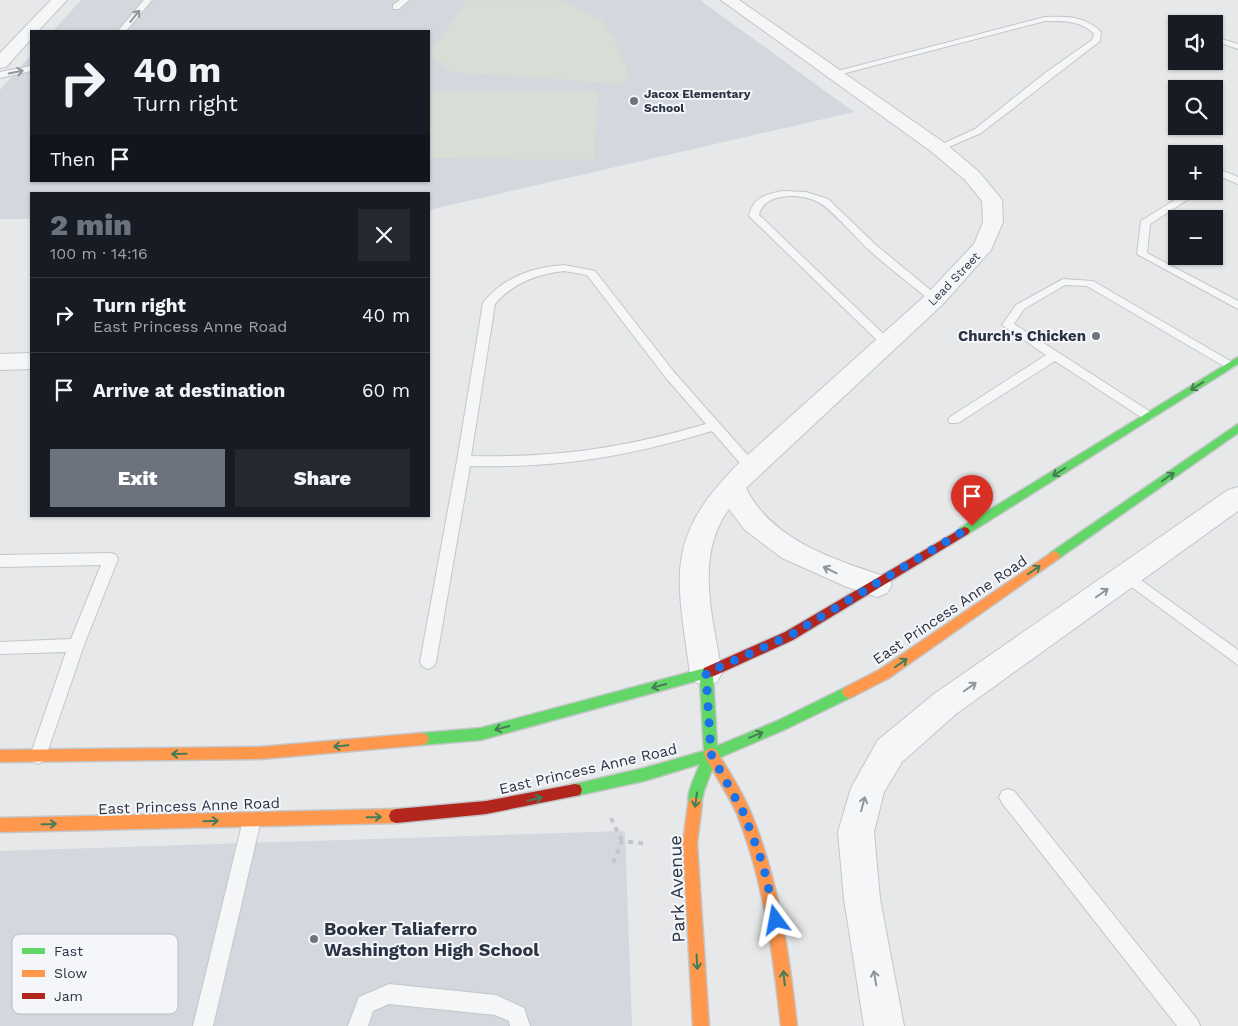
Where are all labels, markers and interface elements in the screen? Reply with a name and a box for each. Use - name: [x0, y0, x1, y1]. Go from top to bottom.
- one-way arrow: [129, 9, 140, 22]
- map controls: [1168, 15, 1223, 265]
- button: sound: [1168, 15, 1223, 70]
- text: 40 m: [133, 49, 221, 91]
- icon: right: [50, 50, 115, 115]
- one-way arrow: [7, 67, 23, 77]
- button: search: [1168, 80, 1223, 135]
- place label: Jacox Elementary School: [644, 87, 751, 115]
- text: Turn right: [133, 91, 238, 116]
- marker: Jacox Elementary School: [628, 95, 640, 107]
- icon: arrive: [106, 145, 134, 173]
- button: +: [1168, 145, 1223, 200]
- text: Then: [50, 148, 96, 171]
- text: 2 min: [50, 207, 132, 242]
- button: close: [358, 209, 410, 261]
- button: −: [1168, 210, 1223, 265]
- text: 100 m · 14:16: [50, 244, 148, 263]
- street label: Lead Street: [925, 250, 983, 308]
- text: Turn right: [93, 294, 186, 317]
- icon: right: [50, 301, 78, 329]
- text: 40 m: [362, 304, 410, 327]
- text: East Princess Anne Road: [93, 317, 287, 336]
- place label: Church's Chicken: [958, 327, 1086, 345]
- marker: Church's Chicken: [1090, 330, 1102, 342]
- icon: arrive: [50, 376, 78, 404]
- text: Arrive at destination: [93, 379, 285, 402]
- text: 60 m: [362, 379, 410, 402]
- one-way arrow: [1190, 381, 1204, 391]
- button: Exit: [50, 449, 225, 507]
- button: Share: [235, 449, 410, 507]
- one-way arrow: [1052, 467, 1066, 477]
- one-way arrow: [1160, 472, 1174, 482]
- pin: [951, 475, 993, 526]
- icon: arrive: [958, 482, 986, 510]
- street label: East Princess Anne Road: [869, 552, 1031, 668]
- one-way arrow: [823, 565, 838, 574]
- one-way arrow: [1027, 565, 1041, 575]
- one-way arrow: [1095, 588, 1109, 598]
- one-way arrow: [894, 658, 908, 668]
- one-way arrow: [651, 681, 667, 691]
- one-way arrow: [963, 682, 977, 692]
- one-way arrow: [494, 724, 510, 733]
- one-way arrow: [748, 730, 763, 740]
- street label: East Princess Anne Road: [497, 740, 679, 798]
- one-way arrow: [333, 741, 349, 751]
- one-way arrow: [171, 749, 187, 759]
- one-way arrow: [690, 791, 700, 807]
- street label: East Princess Anne Road: [98, 794, 280, 818]
- one-way arrow: [526, 794, 542, 803]
- one-way arrow: [859, 797, 869, 813]
- one-way arrow: [365, 812, 381, 821]
- one-way arrow: [202, 816, 219, 826]
- one-way arrow: [40, 820, 56, 829]
- street label: Park Avenue: [664, 835, 689, 943]
- position arrow: [749, 893, 801, 945]
- place label: Booker Taliaferro Washington High School: [324, 918, 539, 960]
- marker: Booker Taliaferro Washington High School: [308, 933, 320, 945]
- legend: [12, 934, 178, 1014]
- text: Fast: [54, 943, 83, 959]
- one-way arrow: [692, 953, 701, 969]
- text: Slow: [54, 965, 87, 981]
- one-way arrow: [779, 970, 789, 986]
- one-way arrow: [870, 970, 880, 986]
- text: Jam: [54, 988, 83, 1004]

